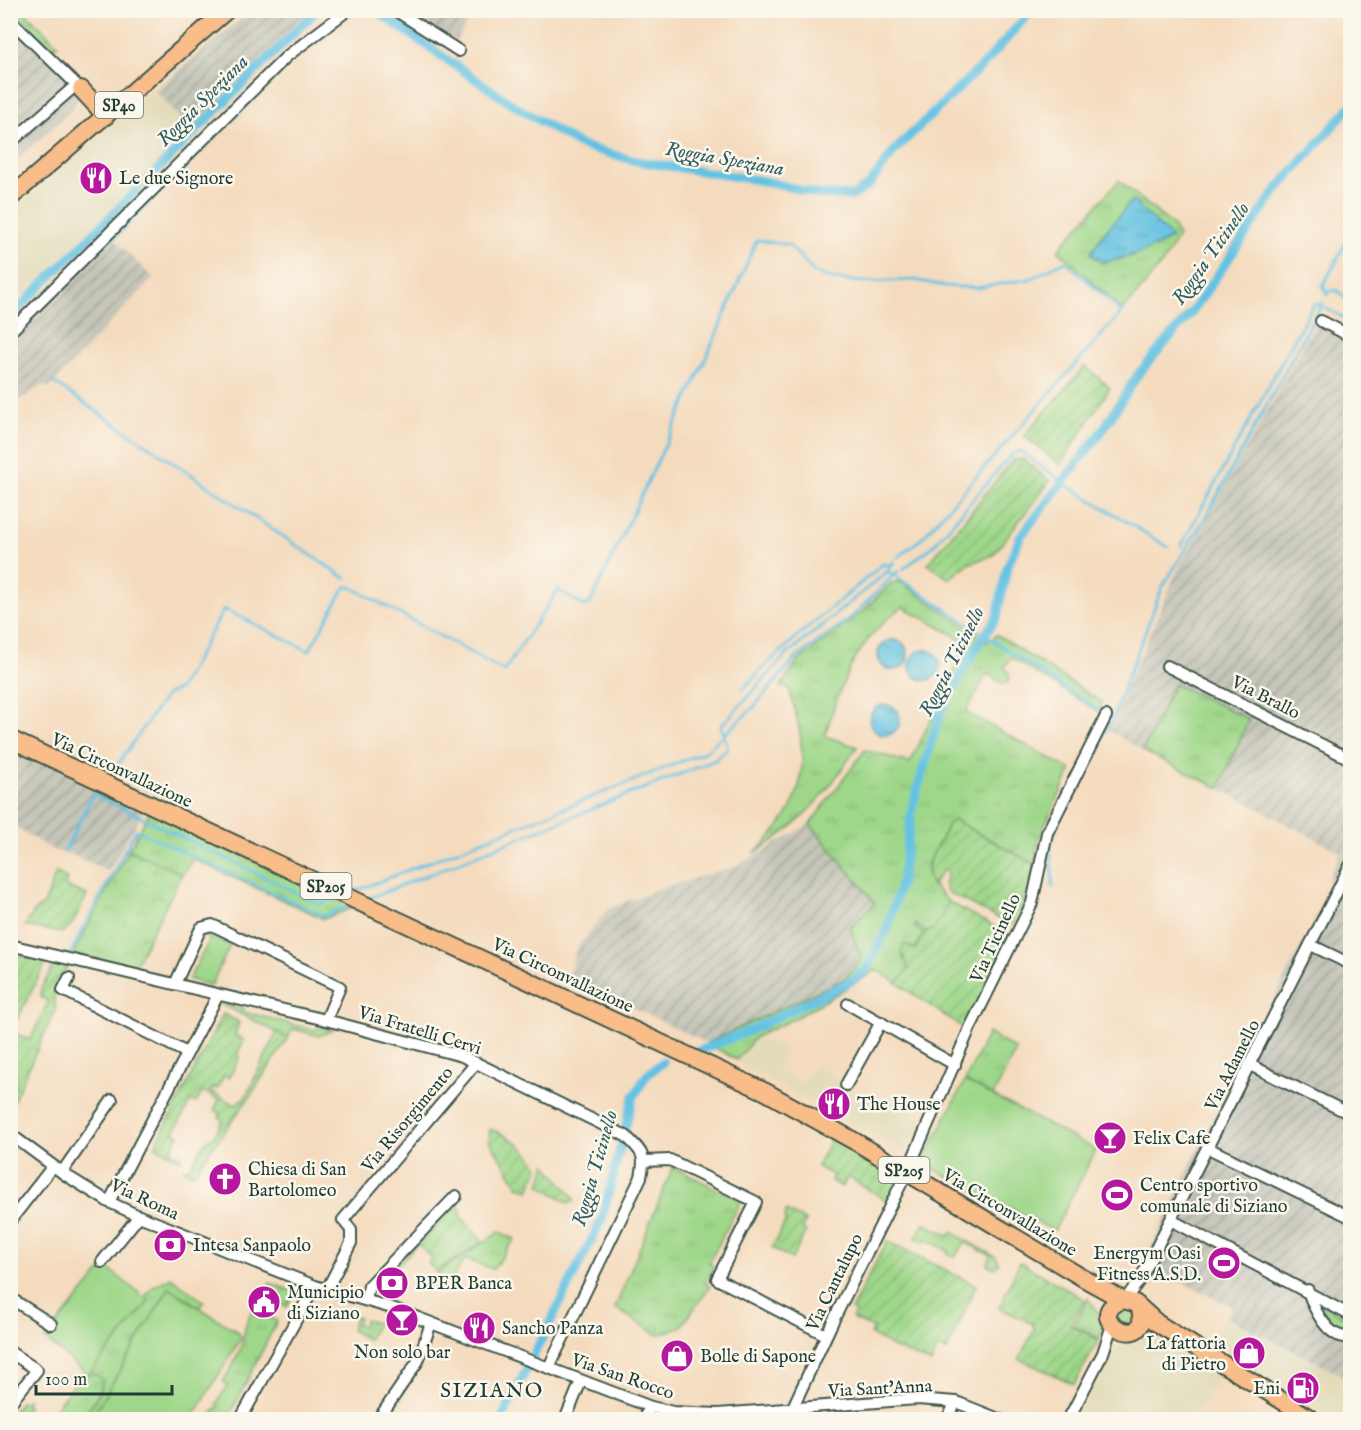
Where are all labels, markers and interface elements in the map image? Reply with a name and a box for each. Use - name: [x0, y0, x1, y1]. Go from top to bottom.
- water label: Roggia Speziana: [152, 50, 255, 153]
- road number: SP40: [95, 92, 143, 118]
- water label: Roggia Speziana: [663, 137, 786, 183]
- restaurant icon: Le due Signore: [78, 160, 114, 196]
- place label: Le due Signore: [119, 168, 233, 191]
- water label: Roggia Ticinello: [1167, 198, 1257, 311]
- water label: Roggia Ticinello: [914, 603, 991, 721]
- street label: Via Brallo: [1226, 671, 1304, 726]
- street label: Via Circonvallazione: [46, 728, 196, 814]
- road number: SP205: [300, 873, 352, 899]
- street label: Via Ticinello: [965, 890, 1027, 988]
- street label: Via Circonvallazione: [487, 933, 637, 1019]
- street label: Via Fratelli Cervi: [354, 1002, 484, 1061]
- street label: Via Adamello: [1200, 1016, 1266, 1116]
- street label: Via Risorgimento: [356, 1062, 459, 1178]
- restaurant icon: The House: [816, 1086, 852, 1122]
- place label: The House: [857, 1094, 941, 1117]
- water label: Roggia Ticinello: [567, 1108, 625, 1230]
- bar icon: Felix Cafe: [1092, 1120, 1128, 1156]
- place label: Felix Cafe: [1133, 1128, 1210, 1151]
- road number: SP205: [878, 1157, 930, 1183]
- place label: Chiesa di San Bartolomeo: [248, 1159, 347, 1203]
- church icon: Chiesa di San Bartolomeo: [207, 1161, 243, 1197]
- street label: Via Circonvallazione: [937, 1163, 1081, 1263]
- street label: Via Roma: [105, 1174, 183, 1226]
- place label: Centro sportivo comunale di Siziano: [1140, 1175, 1288, 1219]
- sports icon: Centro sportivo comunale di Siziano: [1099, 1177, 1135, 1213]
- bank icon: Intesa Sanpaolo: [152, 1227, 188, 1263]
- street label: Via Cantalupo: [801, 1230, 869, 1336]
- place label: Intesa Sanpaolo: [193, 1235, 311, 1258]
- place label: Energym Oasi Fitness A.S.D.: [1093, 1243, 1201, 1287]
- sports icon: Energym Oasi Fitness A.S.D.: [1206, 1245, 1242, 1281]
- bank icon: BPER Banca: [374, 1265, 410, 1301]
- place label: BPER Banca: [415, 1273, 512, 1296]
- place label: Municipio di Siziano: [287, 1282, 364, 1326]
- public building icon: Municipio di Siziano: [246, 1284, 282, 1320]
- bar icon: Non solo bar: [384, 1302, 420, 1338]
- restaurant icon: Sancho Panza: [461, 1310, 497, 1346]
- place label: Sancho Panza: [502, 1318, 603, 1341]
- place label: La fattoria di Pietro: [1146, 1333, 1226, 1377]
- shop icon: La fattoria di Pietro: [1231, 1335, 1267, 1371]
- shop icon: Bolle di Sapone: [659, 1338, 695, 1374]
- place label: Non solo bar: [354, 1342, 451, 1365]
- place label: Bolle di Sapone: [700, 1346, 816, 1369]
- street label: Via San Rocco: [567, 1349, 677, 1406]
- scale bar: [36, 1358, 172, 1396]
- text: 100 m: [45, 1369, 87, 1392]
- fuel station icon: Eni: [1285, 1370, 1321, 1406]
- street label: Via Sant'Anna: [826, 1375, 933, 1404]
- district label: SIZIANO: [440, 1378, 544, 1405]
- place label: Eni: [1253, 1378, 1280, 1401]

